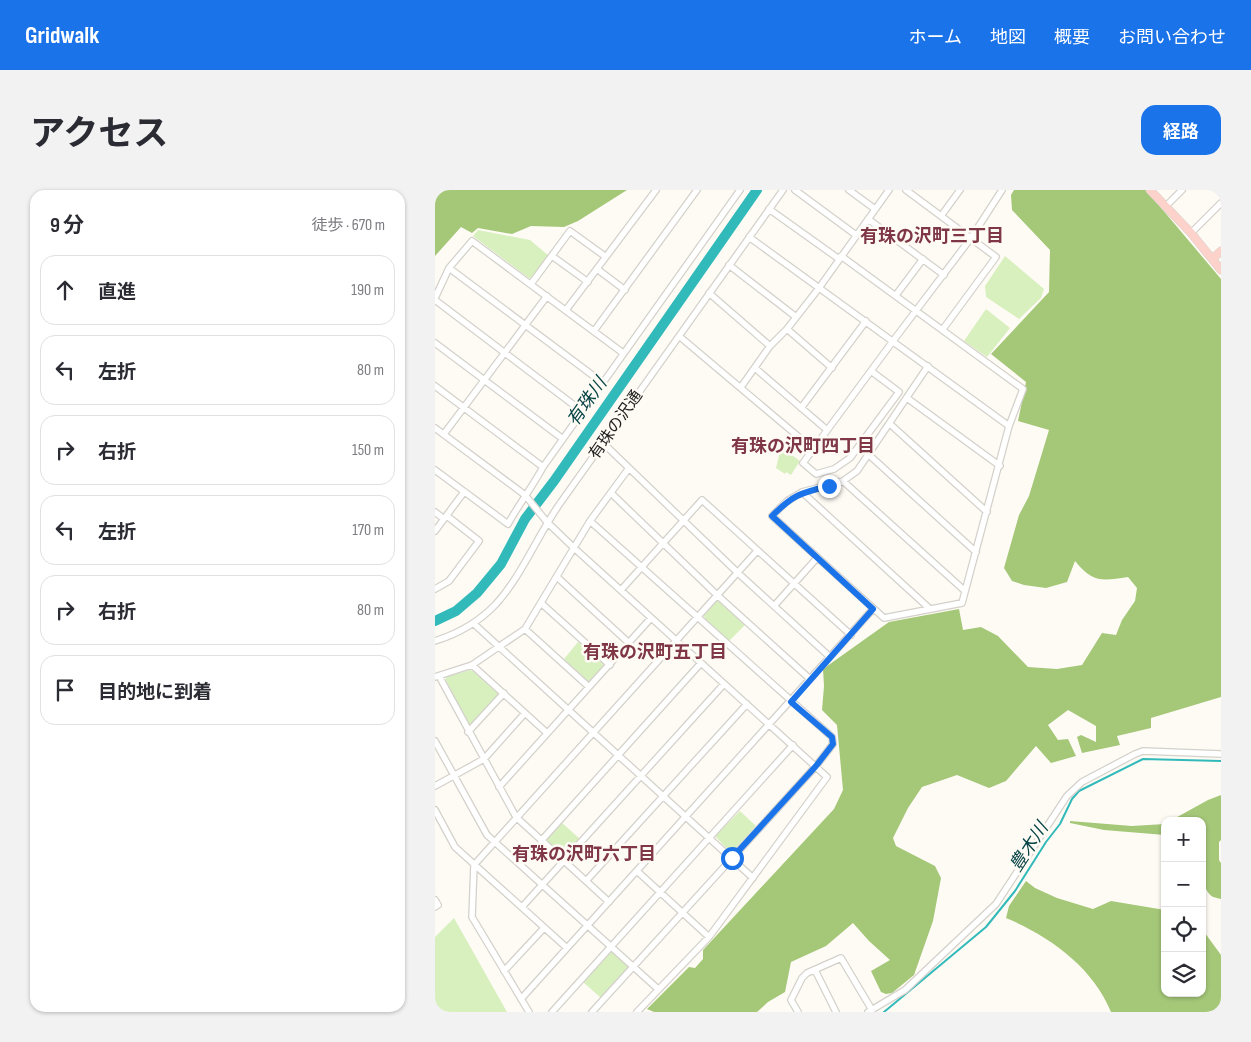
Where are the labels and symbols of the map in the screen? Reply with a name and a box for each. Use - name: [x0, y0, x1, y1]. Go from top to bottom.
- district label: 有珠の沢町三丁目: [860, 226, 1004, 247]
- water label: 有珠川: [563, 372, 612, 430]
- street label: 有珠の沢通: [585, 387, 647, 463]
- district label: 有珠の沢町四丁目: [731, 436, 875, 457]
- route end: [818, 475, 841, 498]
- district label: 有珠の沢町五丁目: [583, 642, 727, 663]
- water label: 豊木川: [1005, 817, 1054, 875]
- district label: 有珠の沢町六丁目: [512, 844, 656, 865]
- route start: [721, 847, 744, 870]

